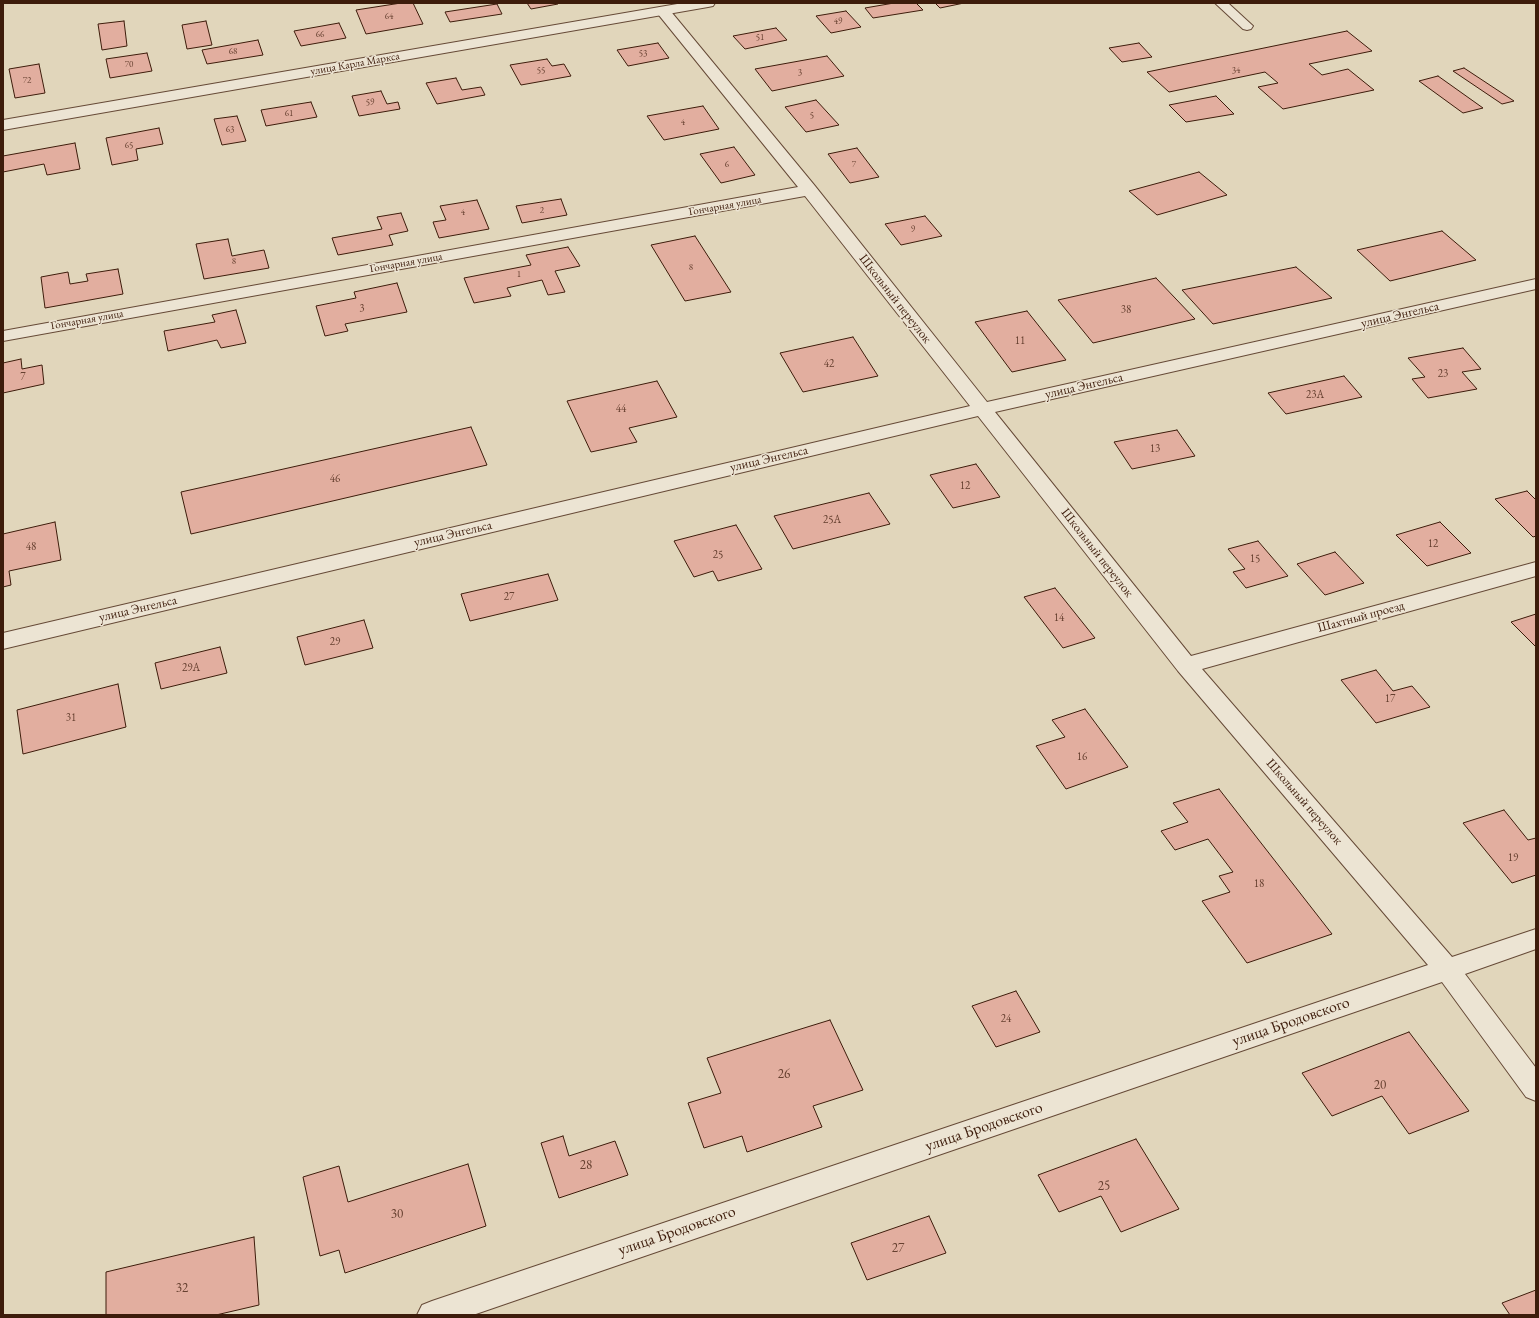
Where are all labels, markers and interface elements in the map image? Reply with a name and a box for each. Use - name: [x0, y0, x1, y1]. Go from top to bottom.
- house number: 64: [385, 12, 393, 22]
- house number: 49: [834, 17, 842, 27]
- house number: 66: [316, 30, 324, 40]
- house number: 51: [756, 33, 764, 43]
- house number: 68: [229, 47, 237, 57]
- house number: 53: [639, 49, 647, 59]
- street label: улица Карла Маркса: [309, 50, 401, 78]
- house number: 70: [125, 60, 133, 70]
- house number: 55: [537, 66, 545, 76]
- house number: 34: [1232, 66, 1240, 76]
- house number: 3: [798, 68, 802, 78]
- house number: 72: [23, 76, 31, 86]
- house number: 59: [366, 98, 374, 108]
- house number: 61: [285, 109, 293, 119]
- house number: 5: [810, 111, 814, 121]
- house number: 4: [681, 118, 685, 128]
- house number: 63: [226, 125, 234, 135]
- house number: 65: [125, 141, 133, 151]
- house number: 6: [725, 160, 729, 170]
- house number: 7: [852, 160, 856, 170]
- street label: Гончарная улица: [688, 193, 762, 219]
- house number: 2: [540, 206, 544, 216]
- house number: 4: [461, 208, 465, 218]
- house number: 9: [911, 225, 915, 235]
- street label: Гончарная улица: [369, 250, 443, 276]
- street label: Школьный переулок: [855, 251, 935, 347]
- house number: 8: [232, 257, 236, 267]
- house number: 8: [689, 263, 693, 273]
- house number: 1: [517, 270, 521, 280]
- street label: улица Энгельса: [1359, 298, 1441, 332]
- house number: 3: [359, 302, 365, 316]
- house number: 38: [1121, 303, 1131, 317]
- street label: Гончарная улица: [50, 307, 124, 333]
- house number: 11: [1015, 334, 1025, 348]
- house number: 42: [824, 357, 834, 371]
- house number: 23: [1438, 367, 1448, 381]
- street label: улица Энгельса: [1043, 369, 1125, 403]
- house number: 7: [20, 370, 26, 384]
- house number: 23А: [1306, 388, 1324, 402]
- house number: 44: [616, 402, 626, 416]
- street label: улица Энгельса: [728, 442, 810, 476]
- house number: 13: [1150, 442, 1160, 456]
- house number: 46: [330, 472, 340, 486]
- house number: 12: [960, 479, 970, 493]
- street label: Школьный переулок: [1057, 505, 1137, 601]
- house number: 25А: [823, 513, 841, 527]
- street label: улица Энгельса: [412, 517, 494, 551]
- house number: 12: [1428, 537, 1438, 551]
- house number: 48: [26, 540, 36, 554]
- house number: 25: [713, 548, 723, 562]
- house number: 15: [1250, 552, 1260, 566]
- house number: 27: [504, 590, 514, 604]
- street label: улица Энгельса: [97, 592, 179, 626]
- street label: Шахтный проезд: [1316, 598, 1406, 636]
- house number: 14: [1054, 611, 1064, 625]
- house number: 29: [330, 635, 340, 649]
- house number: 29А: [182, 661, 200, 675]
- house number: 17: [1385, 692, 1395, 706]
- house number: 31: [66, 711, 76, 725]
- house number: 16: [1077, 750, 1087, 764]
- street label: Школьный переулок: [1262, 756, 1346, 848]
- house number: 19: [1508, 851, 1518, 865]
- house number: 18: [1254, 877, 1264, 891]
- street label: улица Бродовского: [1230, 993, 1352, 1051]
- house number: 24: [1001, 1012, 1011, 1026]
- house number: 26: [778, 1066, 790, 1082]
- house number: 20: [1374, 1077, 1386, 1093]
- street label: улица Бродовского: [923, 1098, 1045, 1156]
- house number: 28: [580, 1157, 592, 1173]
- house number: 25: [1098, 1178, 1110, 1194]
- street label: улица Бродовского: [616, 1202, 738, 1260]
- house number: 30: [391, 1206, 403, 1222]
- house number: 27: [892, 1240, 904, 1256]
- house number: 32: [176, 1280, 188, 1296]

